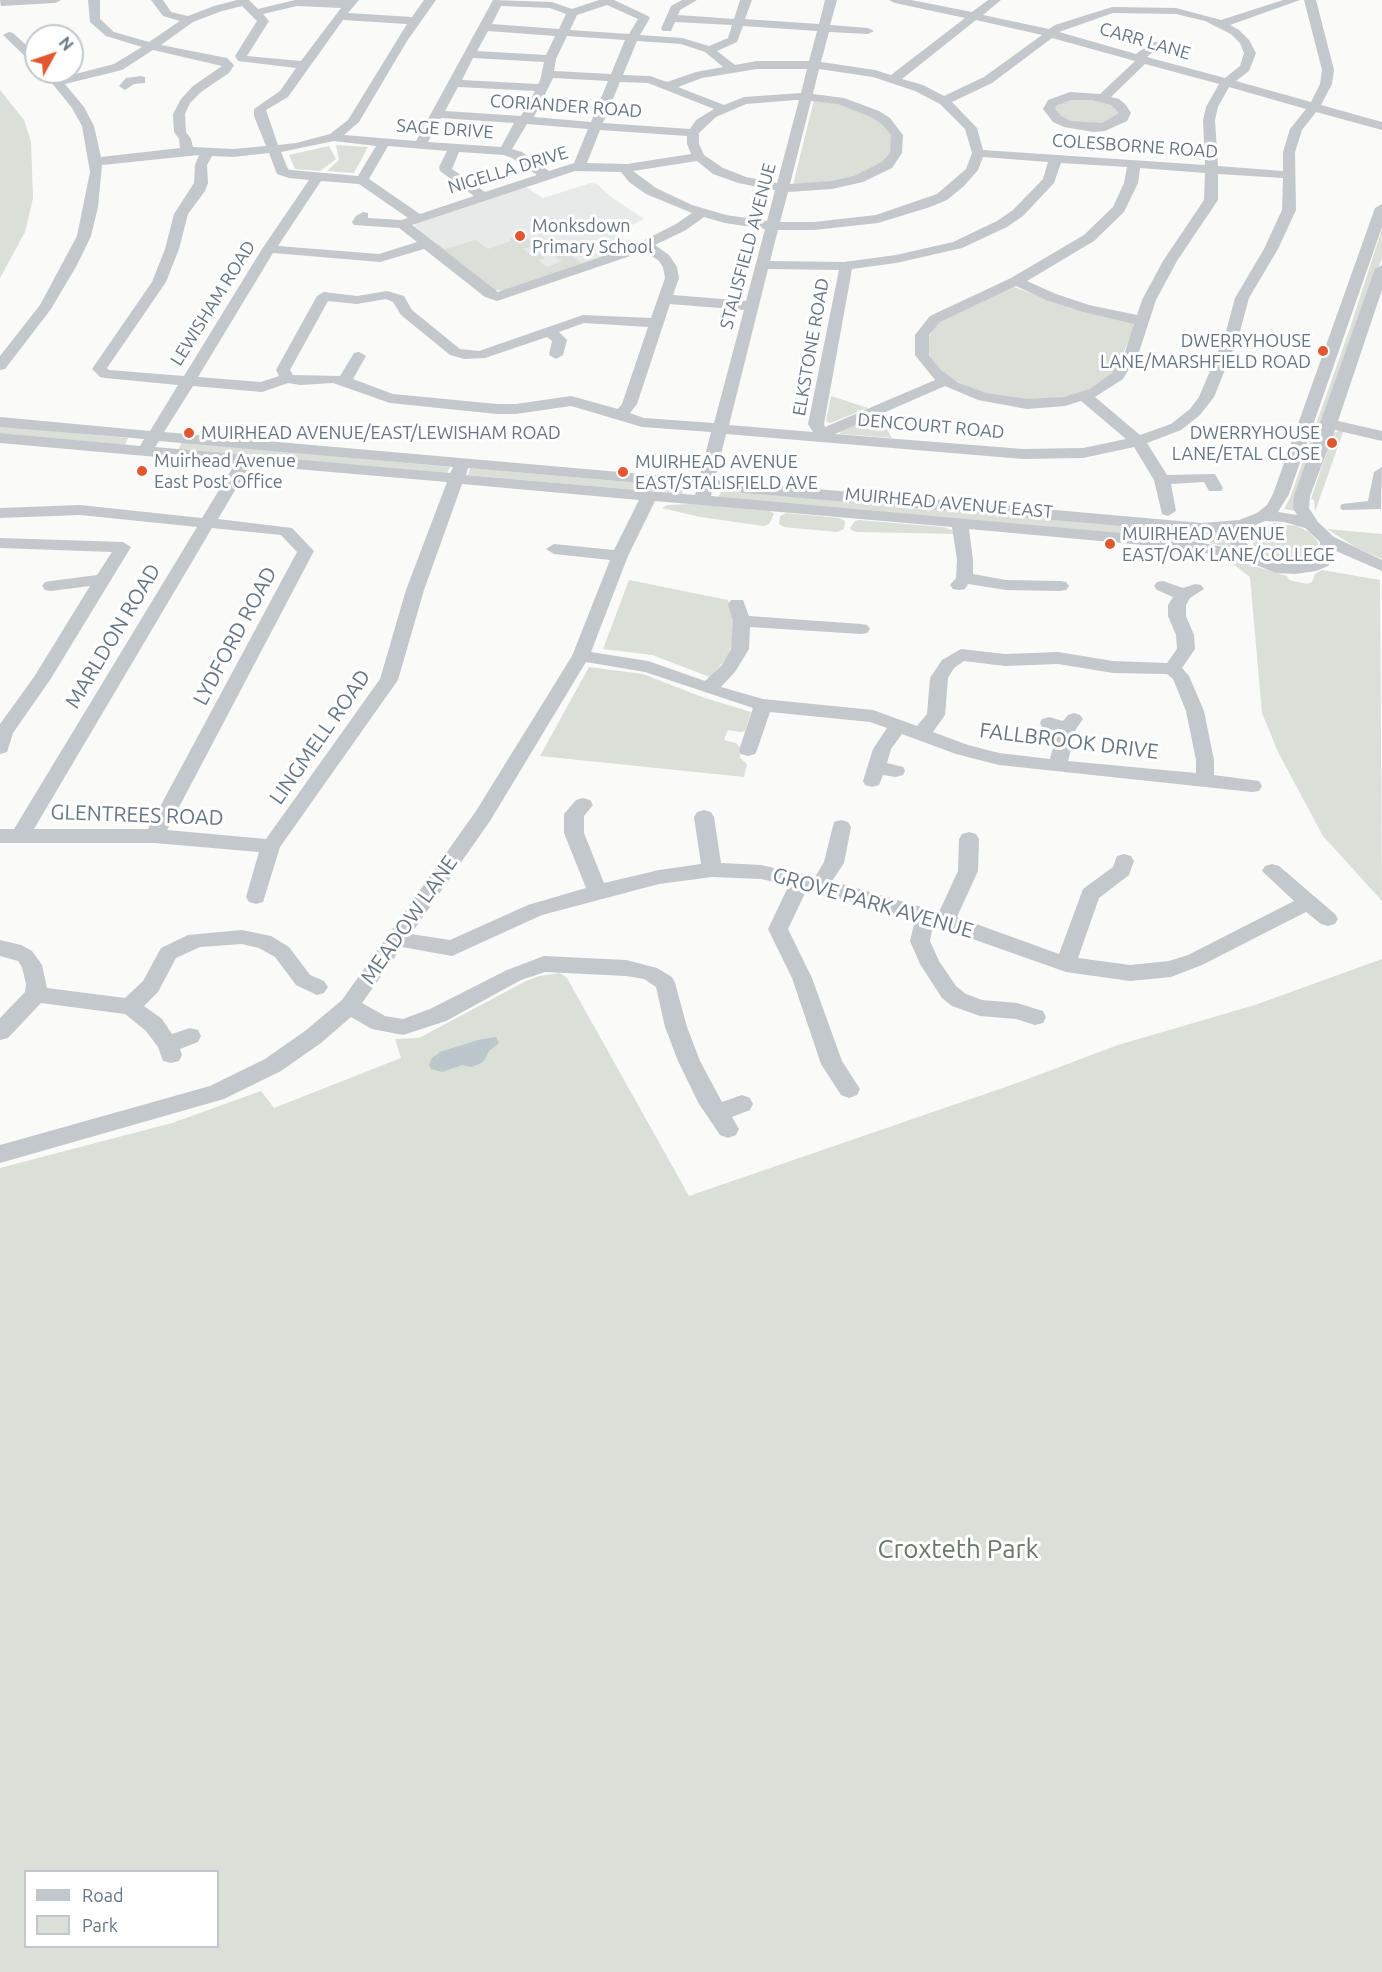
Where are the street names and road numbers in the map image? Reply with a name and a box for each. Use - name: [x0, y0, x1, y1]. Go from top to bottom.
- street label: CARR LANE: [1097, 18, 1193, 64]
- street label: CORIANDER ROAD: [489, 90, 643, 122]
- street label: SAGE DRIVE: [396, 115, 494, 143]
- street label: COLESBORNE ROAD: [1051, 129, 1219, 163]
- street label: NIGELLA DRIVE: [445, 142, 571, 198]
- street label: STALISFIELD AVENUE: [715, 161, 781, 331]
- street label: LEWISHAM ROAD: [166, 236, 260, 370]
- street label: ELKSTONE ROAD: [788, 276, 834, 418]
- street label: DENCOURT ROAD: [857, 409, 1005, 443]
- street label: MUIRHEAD AVENUE EAST: [844, 483, 1054, 523]
- street label: MARLDON ROAD: [60, 559, 166, 713]
- street label: LYDFORD ROAD: [188, 562, 282, 710]
- street label: LINGMELL ROAD: [264, 665, 376, 809]
- street label: FALLBROOK DRIVE: [978, 718, 1160, 764]
- street label: GLENTREES ROAD: [50, 799, 224, 831]
- street label: MEADOW LANE: [355, 851, 463, 989]
- street label: GROVE PARK AVENUE: [770, 862, 976, 944]

